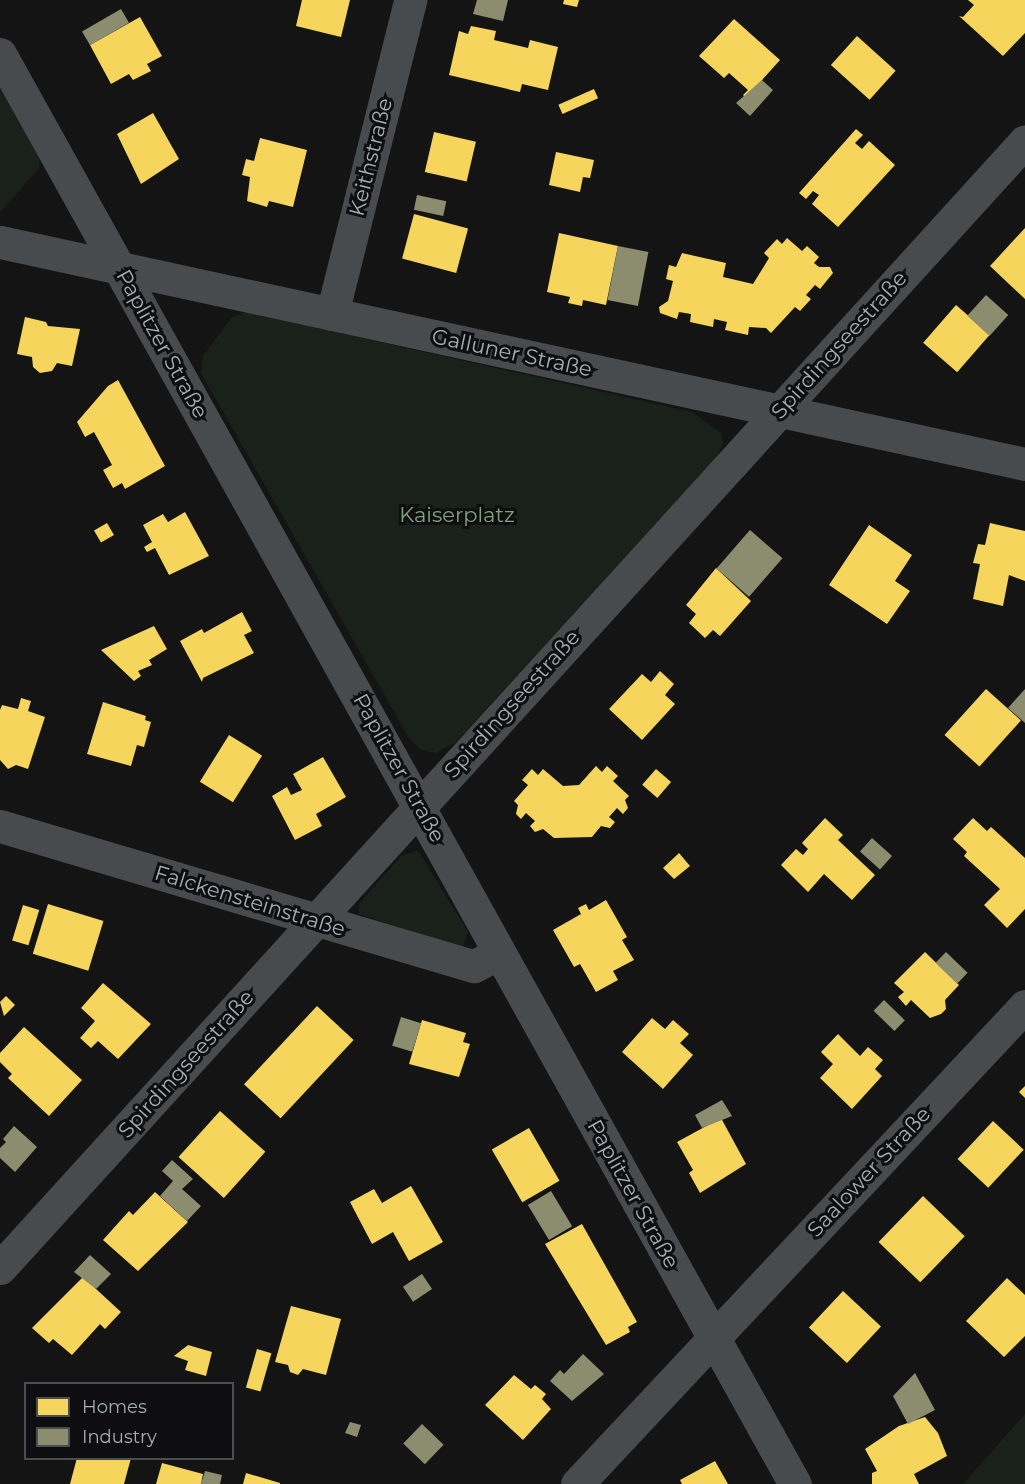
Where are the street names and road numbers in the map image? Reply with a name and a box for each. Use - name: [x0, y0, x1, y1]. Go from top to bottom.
- street label: Keithstraße: [344, 95, 398, 219]
- street label: Paplitzer Straße: [111, 265, 213, 423]
- street label: Spirdingseestraße: [766, 266, 912, 424]
- street label: Galluner Straße: [430, 324, 594, 382]
- street label: Spirdingseestraße: [439, 625, 585, 783]
- street label: Paplitzer Straße: [348, 689, 450, 847]
- street label: Falckensteinstraße: [152, 860, 348, 942]
- street label: Spirdingseestraße: [113, 985, 259, 1143]
- street label: Saalower Straße: [802, 1102, 936, 1242]
- street label: Paplitzer Straße: [582, 1115, 684, 1273]

